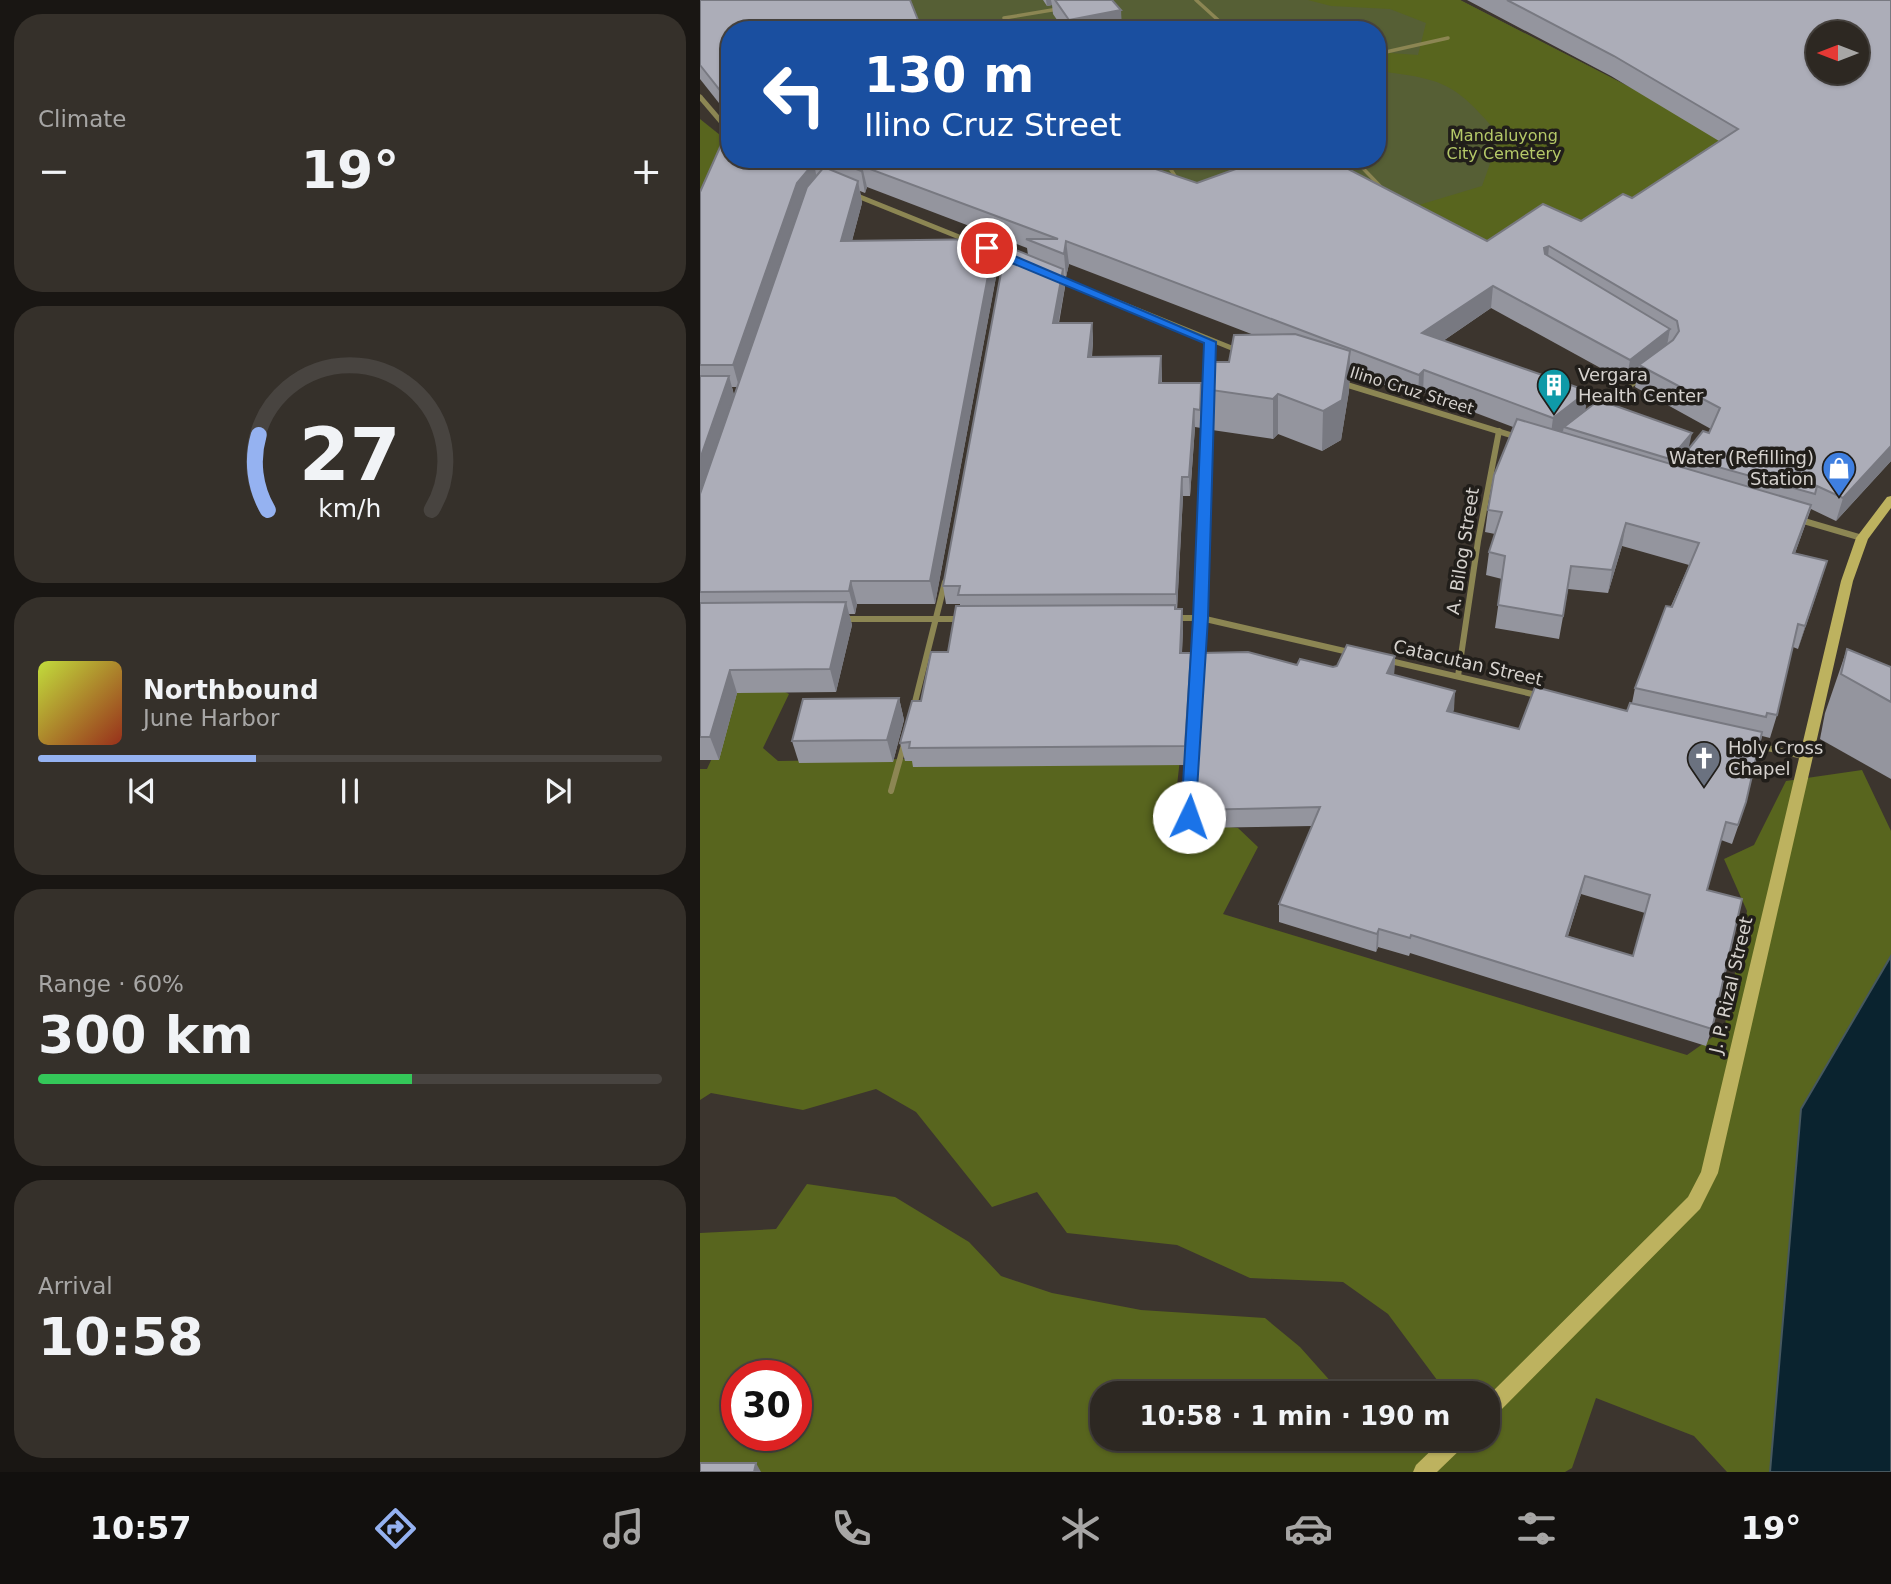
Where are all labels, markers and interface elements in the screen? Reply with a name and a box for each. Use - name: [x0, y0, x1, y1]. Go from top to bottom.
- north arrow: [1806, 21, 1869, 84]
- map controls: [1806, 21, 1869, 84]
- text: 130 m: [864, 47, 1034, 104]
- icon: left: [749, 49, 840, 140]
- text: Climate: [38, 106, 127, 132]
- text: Ilino Cruz Street: [864, 106, 1121, 144]
- park label: Mandaluyong City Cemetery: [1446, 126, 1562, 163]
- text: 19°: [301, 140, 399, 200]
- text: −: [38, 149, 70, 193]
- text: +: [630, 149, 662, 193]
- pin: [957, 218, 1017, 278]
- icon: arrive: [968, 229, 1006, 267]
- street label: Ilino Cruz Street: [1348, 363, 1476, 418]
- place label: Vergara Health Center: [1578, 364, 1704, 406]
- building icon: Vergara Health Center: [1535, 366, 1573, 415]
- text: 27: [299, 413, 401, 498]
- place label: Water (Refilling) Station: [1669, 447, 1814, 489]
- shop icon: Water (Refilling) Station: [1820, 449, 1858, 498]
- street label: A. Bilog Street: [1442, 486, 1483, 616]
- text: km/h: [318, 494, 382, 523]
- street label: Catacutan Street: [1391, 635, 1545, 690]
- text: Northbound: [143, 675, 319, 705]
- text: June Harbor: [143, 705, 279, 731]
- place label: Holy Cross Chapel: [1728, 737, 1823, 779]
- church icon: Holy Cross Chapel: [1685, 739, 1723, 788]
- icon: previous: [123, 772, 161, 810]
- icon: pause: [331, 772, 369, 810]
- icon: next: [539, 772, 577, 810]
- position arrow: [1152, 780, 1226, 854]
- street label: J. P. Rizal Street: [1704, 914, 1756, 1056]
- text: Range · 60%: [38, 971, 184, 997]
- text: 300 km: [38, 1005, 253, 1065]
- text: Arrival: [38, 1273, 113, 1299]
- text: 10:58: [38, 1307, 204, 1367]
- speed limit sign: 30: [721, 1360, 812, 1451]
- text: 10:58 · 1 min · 190 m: [1140, 1401, 1450, 1431]
- icon: directions: [371, 1504, 420, 1553]
- icon: music: [599, 1504, 648, 1553]
- icon: phone: [827, 1504, 876, 1553]
- icon: climate: [1056, 1504, 1105, 1553]
- icon: car: [1284, 1504, 1333, 1553]
- icon: filters: [1512, 1504, 1561, 1553]
- text: 10:57: [90, 1509, 192, 1547]
- text: 19°: [1741, 1509, 1801, 1547]

